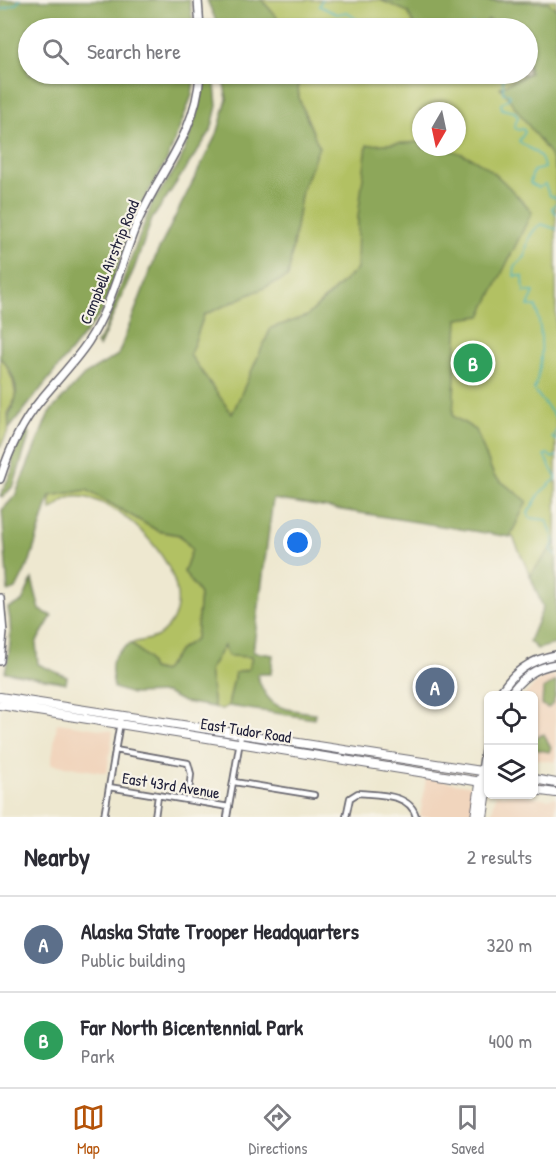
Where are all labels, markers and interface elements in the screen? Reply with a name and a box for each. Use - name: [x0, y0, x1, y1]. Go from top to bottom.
- search box: [18, 18, 538, 84]
- icon: search: [39, 35, 72, 68]
- text: Search here: [87, 36, 181, 66]
- north arrow: [412, 102, 466, 156]
- street label: Campbell Airstrip Road: [74, 197, 144, 327]
- pin: B: [454, 340, 492, 386]
- your location: [283, 528, 312, 557]
- pin: A: [416, 664, 454, 710]
- map controls: [484, 691, 538, 799]
- button: locate: [484, 691, 538, 745]
- street label: East Tudor Road: [199, 712, 293, 748]
- button: layers: [484, 745, 538, 799]
- street label: East 43rd Avenue: [121, 766, 222, 804]
- text: Nearby: [24, 839, 90, 874]
- text: 2 results: [467, 843, 532, 870]
- text: Alaska State Trooper Headquarters: [81, 916, 359, 946]
- text: A: [39, 931, 48, 958]
- text: 320 m: [487, 931, 532, 958]
- text: Public building: [81, 946, 185, 973]
- text: Far North Bicentennial Park: [81, 1012, 303, 1042]
- text: B: [38, 1027, 49, 1054]
- text: 400 m: [488, 1027, 532, 1054]
- text: Park: [81, 1042, 114, 1069]
- tab: Map: [72, 1101, 105, 1159]
- tab: Directions: [249, 1101, 307, 1159]
- tab: Saved: [451, 1101, 484, 1159]

